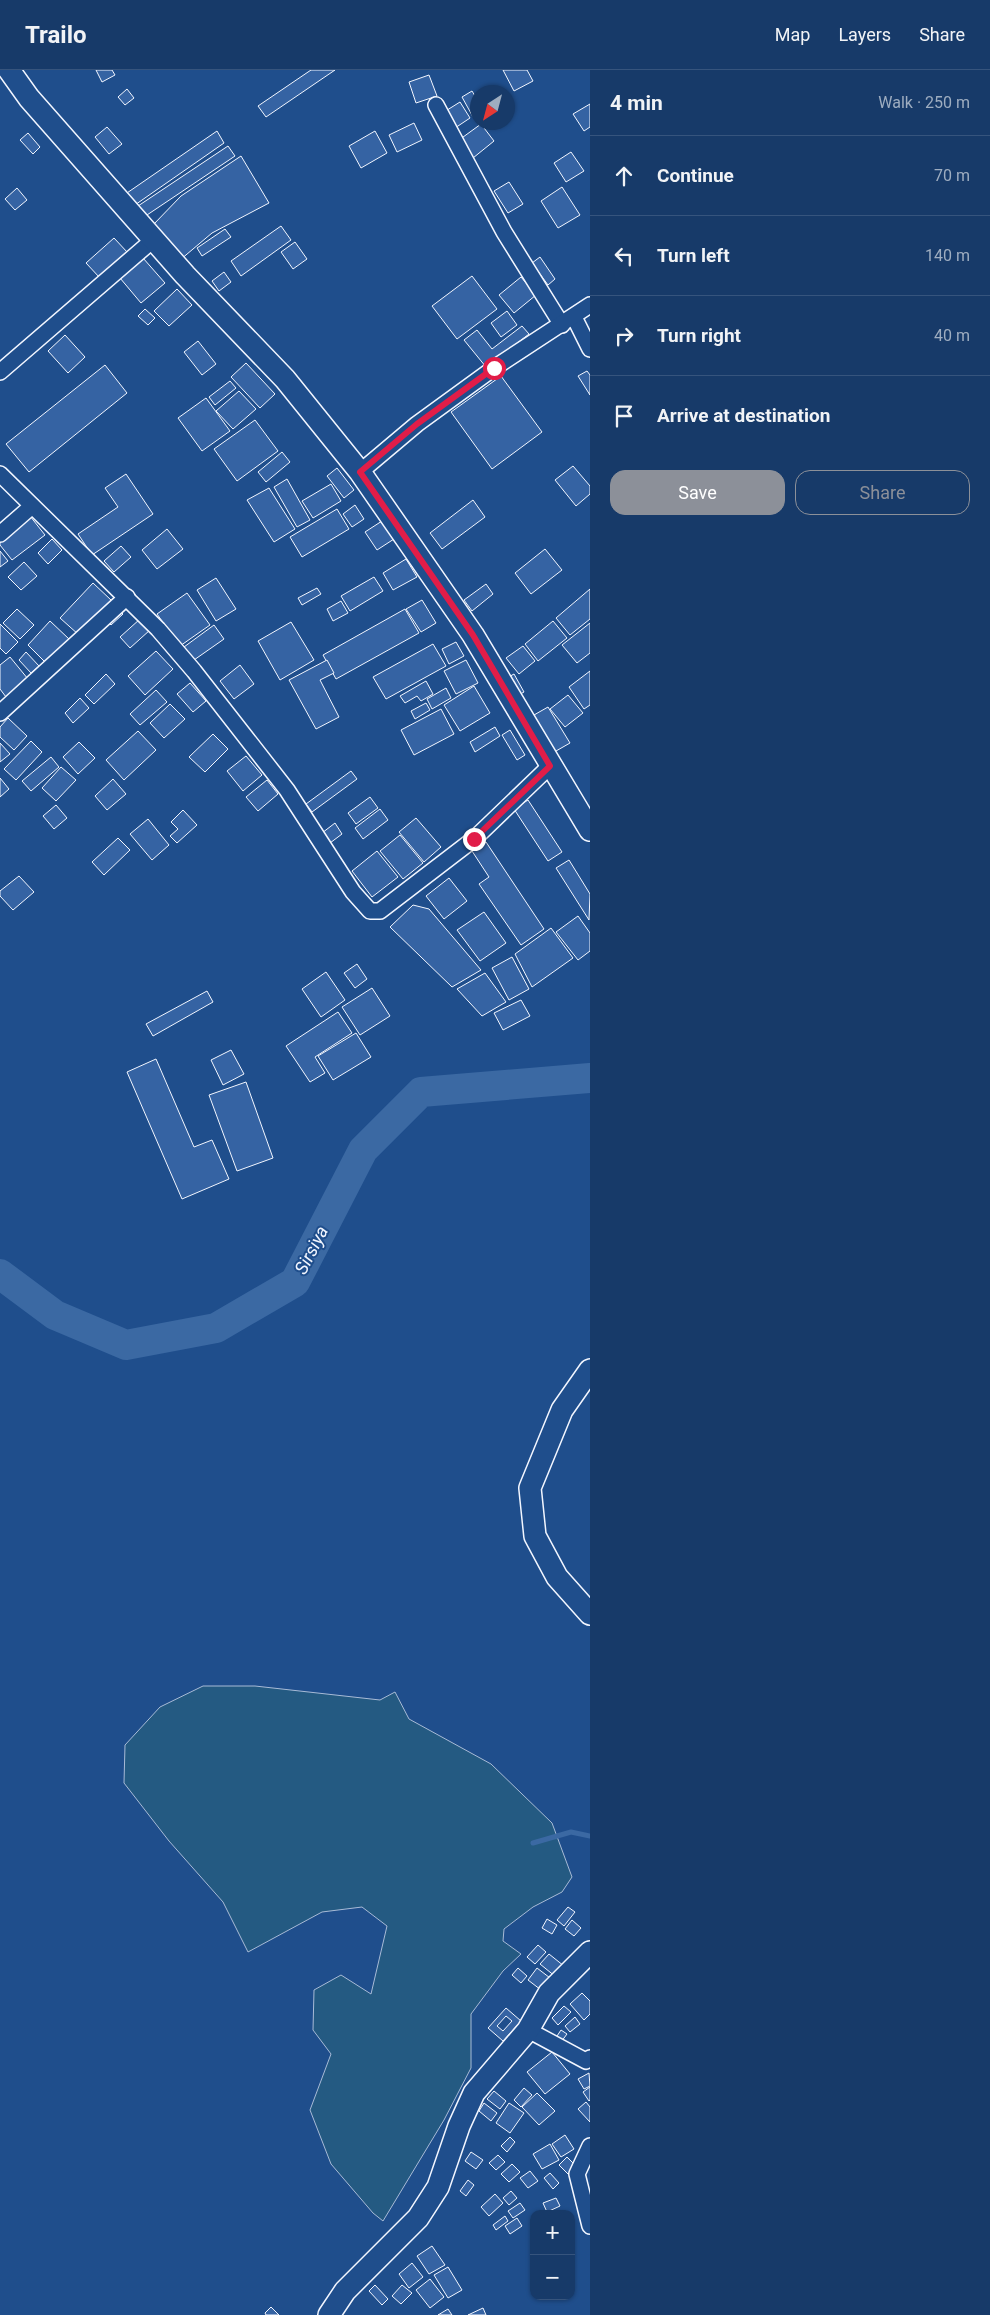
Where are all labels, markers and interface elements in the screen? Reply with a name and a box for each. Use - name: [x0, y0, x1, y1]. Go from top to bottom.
- text: Trailo: [25, 21, 87, 49]
- text: Map: [775, 24, 810, 45]
- text: Layers: [838, 24, 891, 45]
- text: Share: [919, 24, 965, 45]
- north arrow: [470, 85, 515, 130]
- text: 4 min: [610, 91, 663, 115]
- text: Walk · 250 m: [878, 93, 970, 112]
- icon: ahead: [610, 162, 638, 190]
- text: Continue: [657, 164, 734, 187]
- text: 70 m: [934, 166, 970, 185]
- icon: left: [610, 242, 638, 270]
- text: Turn left: [657, 244, 730, 267]
- text: 140 m: [925, 246, 970, 265]
- icon: right: [610, 322, 638, 350]
- text: Turn right: [657, 324, 741, 347]
- text: 40 m: [934, 326, 970, 345]
- route start: [483, 357, 506, 380]
- icon: arrive: [610, 402, 638, 430]
- text: Arrive at destination: [657, 404, 830, 427]
- button: Save: [610, 470, 785, 515]
- button: Share: [795, 470, 970, 515]
- route end: [463, 828, 486, 851]
- water label: Sirsiya: [290, 1222, 332, 1278]
- map controls: [530, 2210, 575, 2300]
- button: +: [530, 2210, 575, 2255]
- button: −: [530, 2255, 575, 2300]

